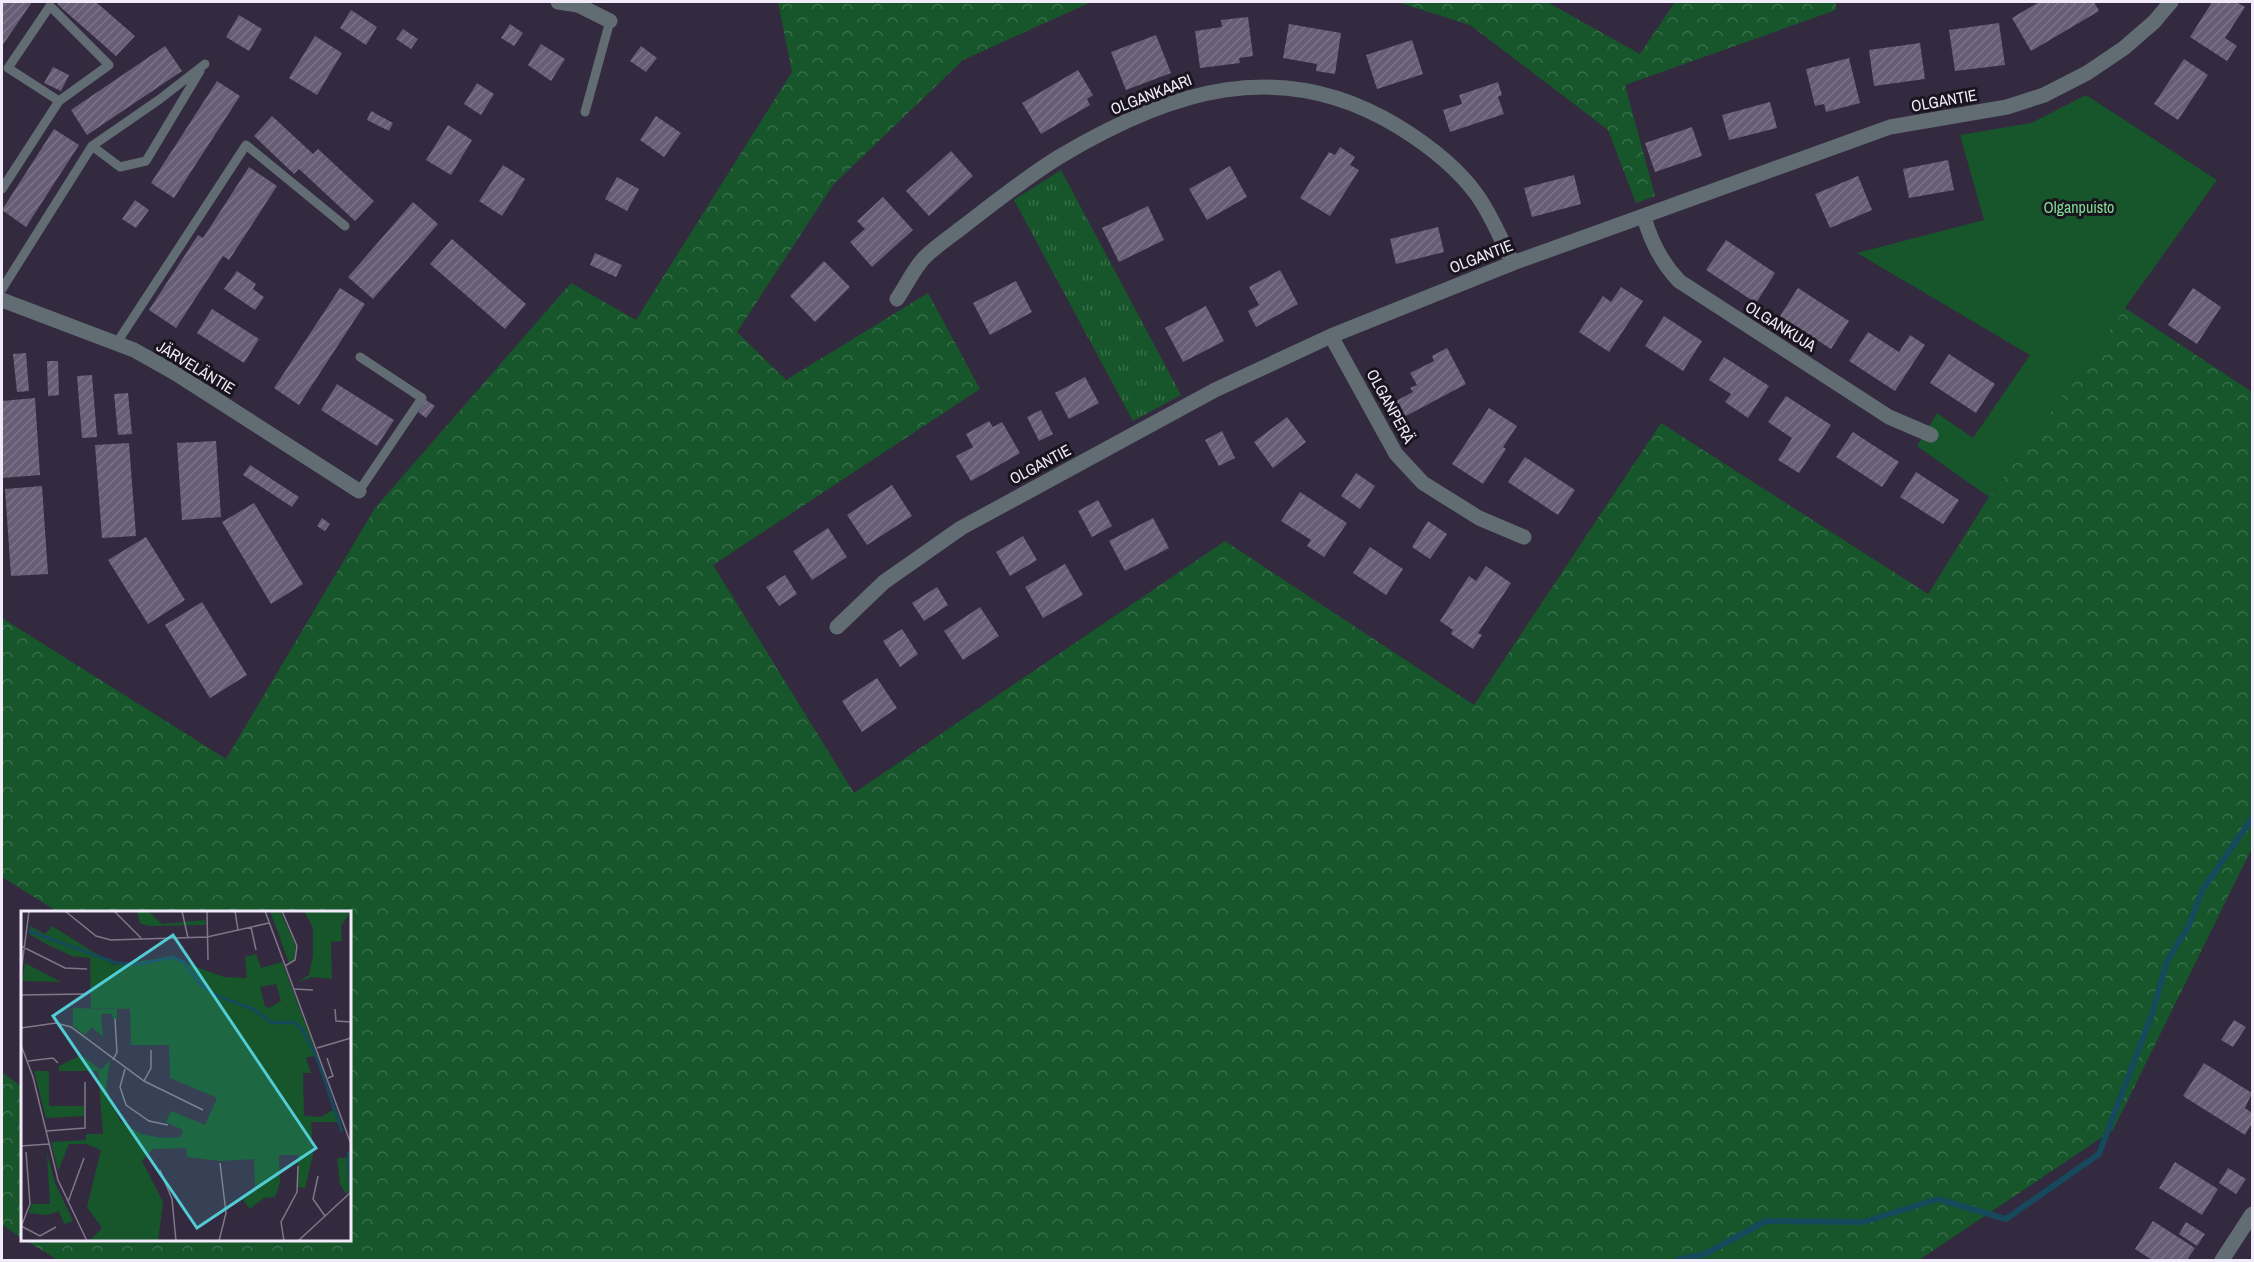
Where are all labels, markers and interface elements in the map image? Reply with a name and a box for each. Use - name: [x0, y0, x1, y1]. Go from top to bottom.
- street label: OLGANKAARI: [1107, 68, 1195, 120]
- street label: OLGANTIE: [1909, 83, 1979, 117]
- park label: Olganpuisto: [2044, 196, 2114, 218]
- street label: OLGANTIE: [1446, 234, 1516, 278]
- street label: OLGANKUJA: [1741, 296, 1821, 357]
- street label: JÄRVELÄNTIE: [153, 335, 239, 399]
- street label: OLGANPERÄ: [1362, 365, 1421, 447]
- street label: OLGANTIE: [1006, 439, 1074, 489]
- inset map: [21, 911, 351, 1241]

